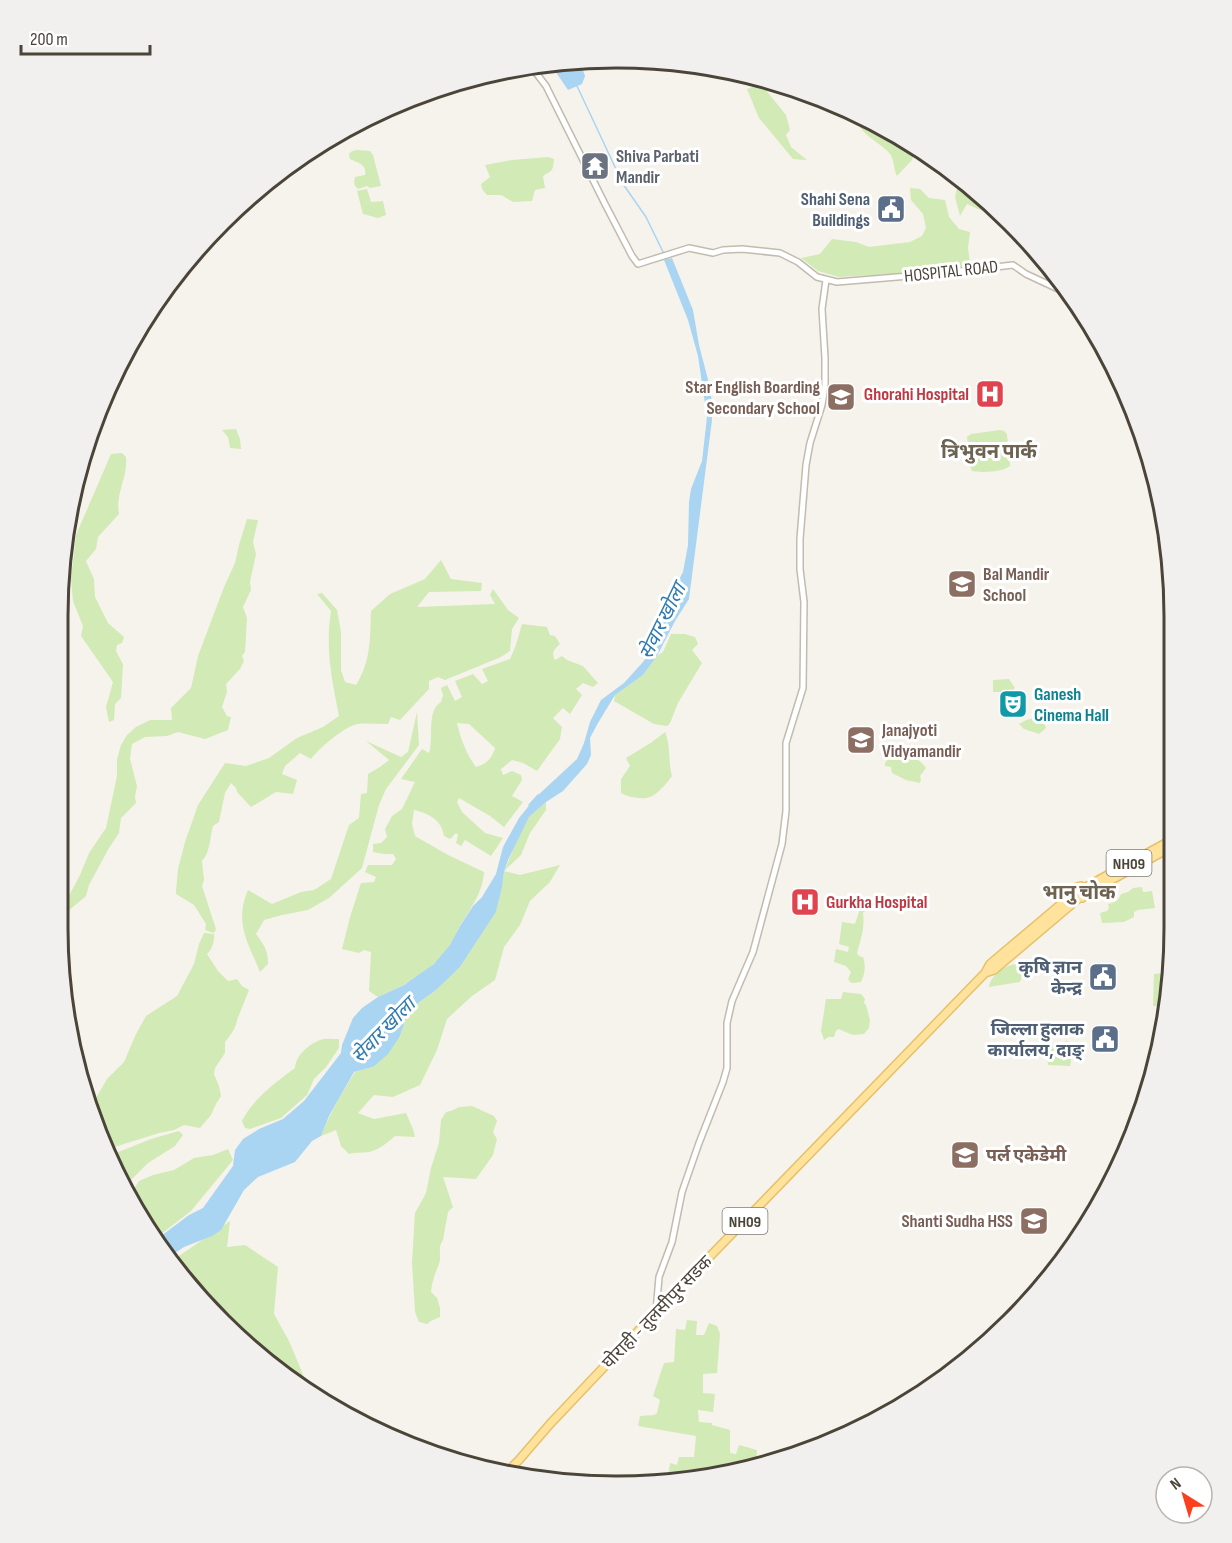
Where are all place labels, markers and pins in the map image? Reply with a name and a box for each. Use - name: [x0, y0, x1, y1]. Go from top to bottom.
- place label: Shiva Parbati Mandir: [616, 146, 699, 188]
- temple icon: Shiva Parbati Mandir: [579, 150, 611, 182]
- place label: Shahi Sena Buildings: [801, 189, 870, 231]
- public building icon: Shahi Sena Buildings: [875, 193, 907, 225]
- place label: Star English Boarding Secondary School: [685, 377, 820, 419]
- hospital icon: Ghorahi Hospital: [974, 378, 1006, 410]
- school or university icon: Star English Boarding Secondary School: [825, 381, 857, 413]
- place label: Ghorahi Hospital: [864, 384, 969, 405]
- place label: Bal Mandir School: [983, 564, 1050, 606]
- school or university icon: Bal Mandir School: [946, 568, 978, 600]
- place label: Ganesh Cinema Hall: [1034, 684, 1109, 726]
- theatre icon: Ganesh Cinema Hall: [997, 688, 1029, 720]
- place label: Janajyoti Vidyamandir: [881, 720, 962, 762]
- school or university icon: Janajyoti Vidyamandir: [845, 724, 877, 756]
- hospital icon: Gurkha Hospital: [789, 886, 821, 918]
- place label: Gurkha Hospital: [826, 892, 927, 913]
- place label: कृषि ज्ञान केन्द्र: [1018, 957, 1083, 999]
- public building icon: कृषि ज्ञान केन्द्र: [1087, 961, 1119, 993]
- place label: जिल्ला हुलाक कार्यालय, दाङ्: [988, 1019, 1085, 1061]
- public building icon: जिल्ला हुलाक कार्यालय, दाङ्: [1089, 1023, 1121, 1055]
- school or university icon: पर्ल एकेडेमी: [949, 1139, 981, 1171]
- place label: पर्ल एकेडेमी: [986, 1144, 1067, 1166]
- school or university icon: Shanti Sudha HSS: [1018, 1205, 1050, 1237]
- place label: Shanti Sudha HSS: [901, 1211, 1013, 1232]

